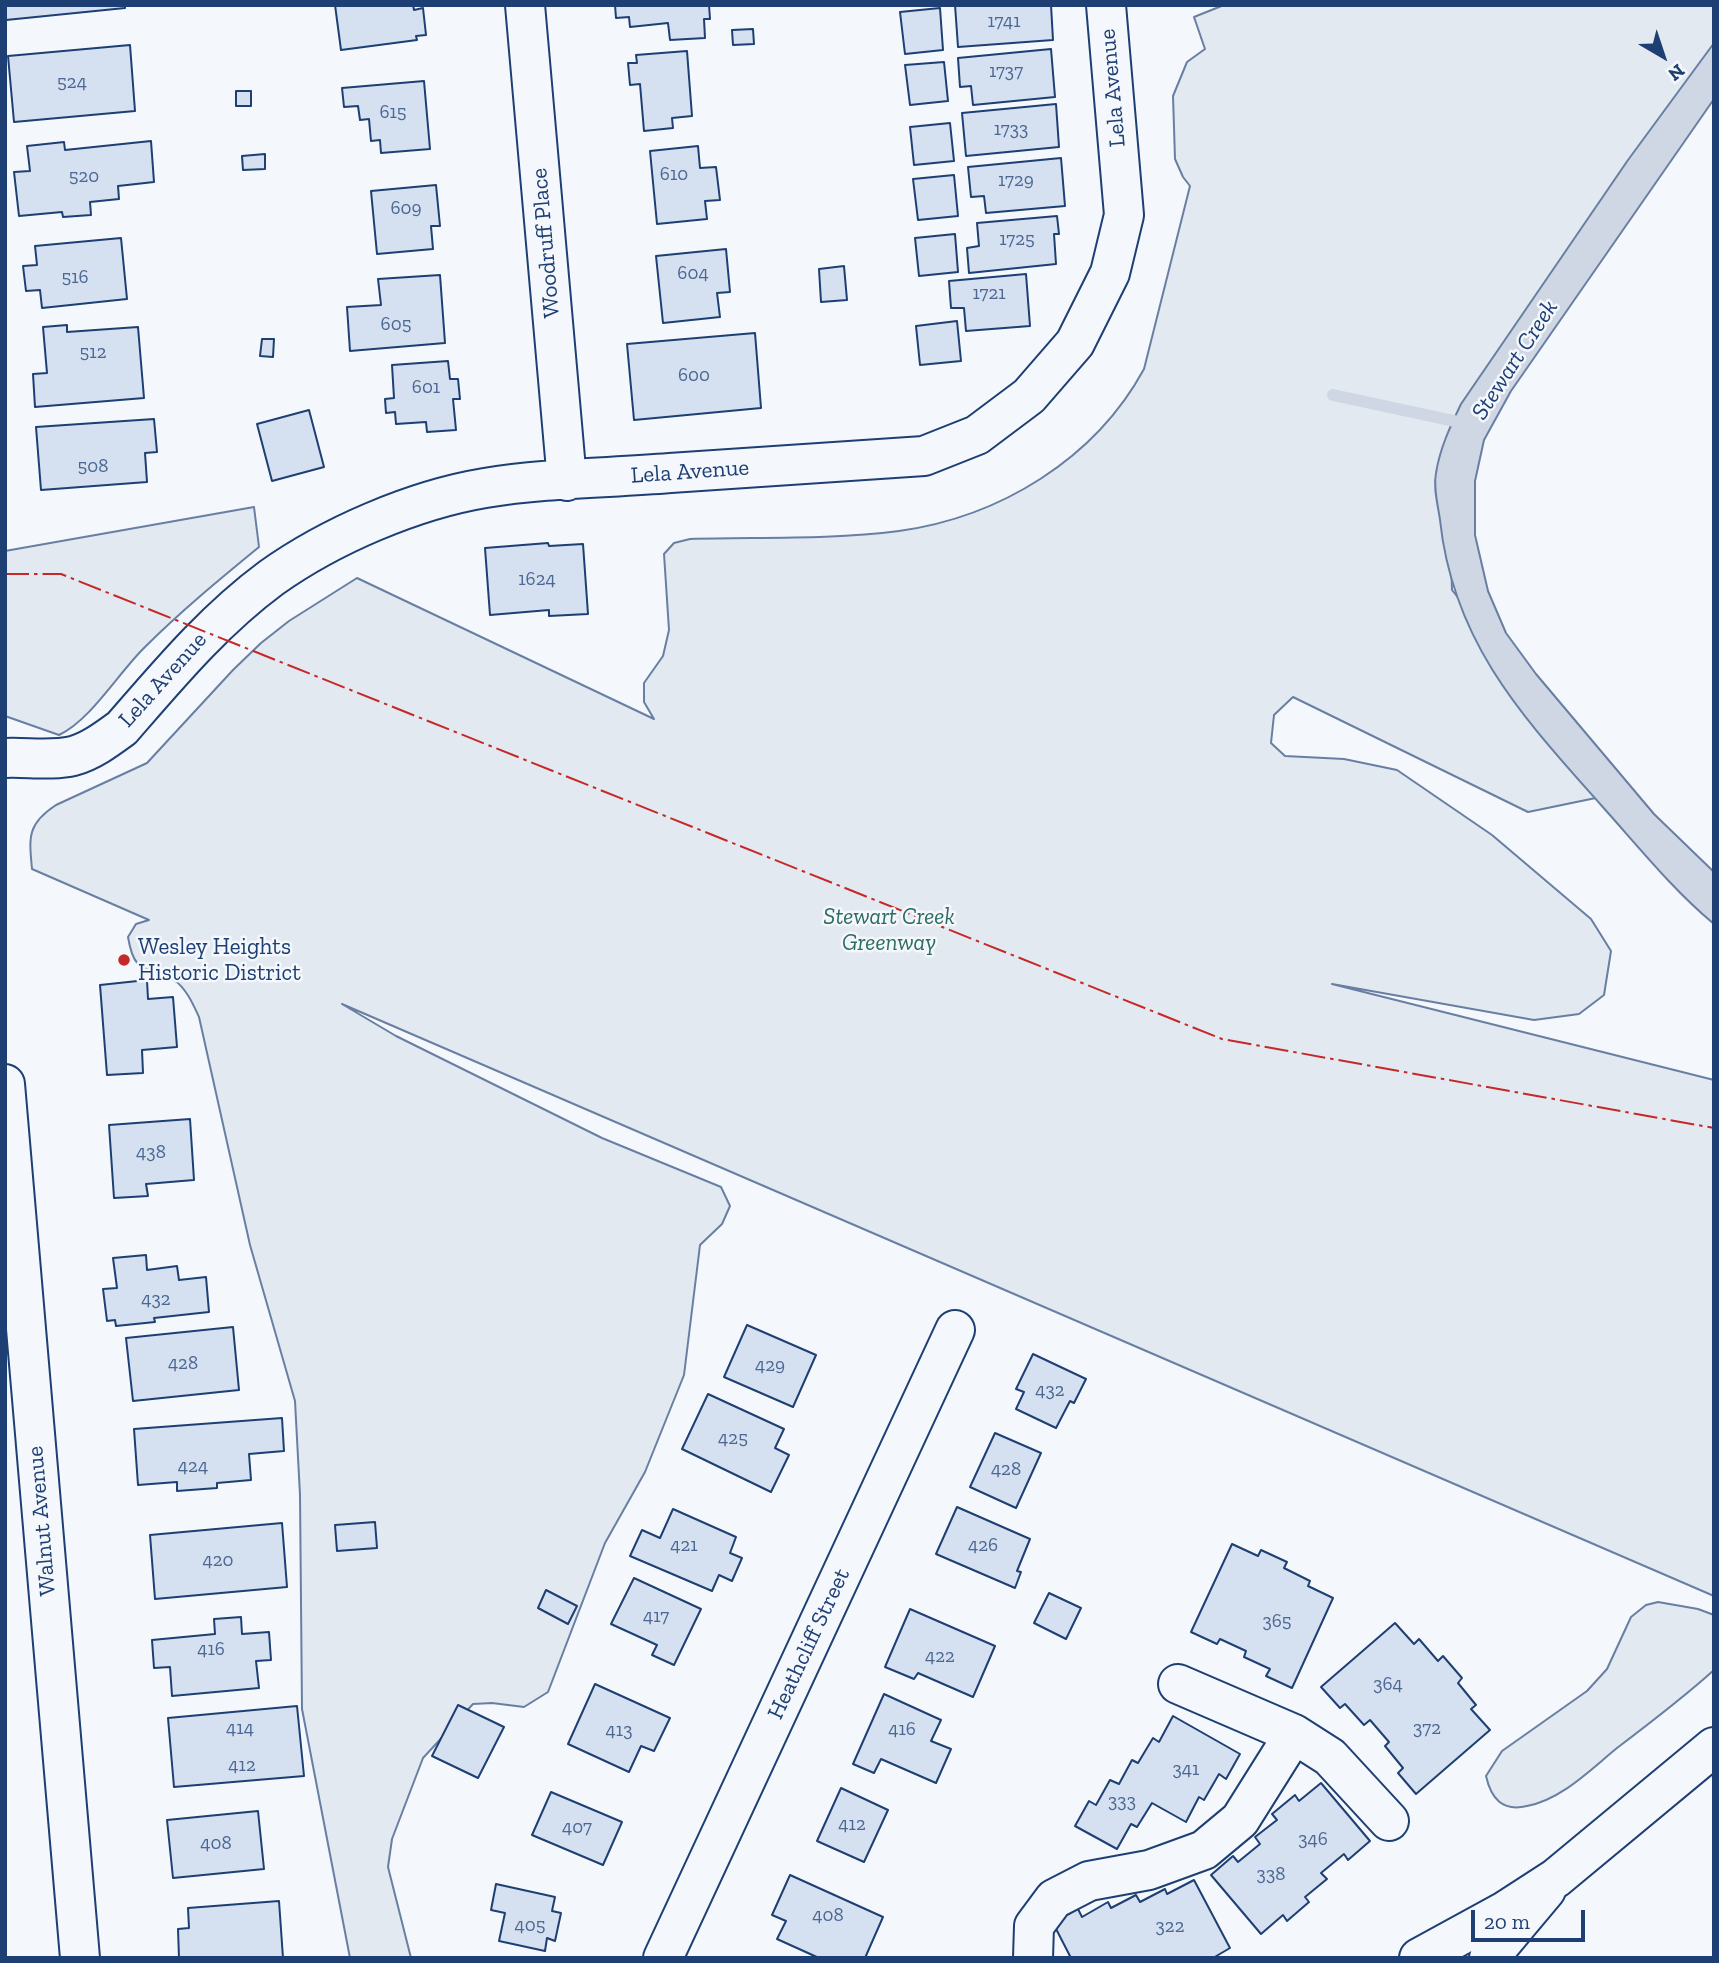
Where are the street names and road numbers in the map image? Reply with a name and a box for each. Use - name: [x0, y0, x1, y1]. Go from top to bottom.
- street label: Lela Avenue: [1094, 28, 1132, 148]
- street label: Woodruff Place: [526, 167, 566, 319]
- street label: Lela Avenue: [630, 454, 750, 490]
- street label: Lela Avenue: [113, 627, 213, 733]
- street label: Walnut Avenue: [22, 1445, 62, 1597]
- street label: Heathcliff Street: [762, 1564, 856, 1724]

